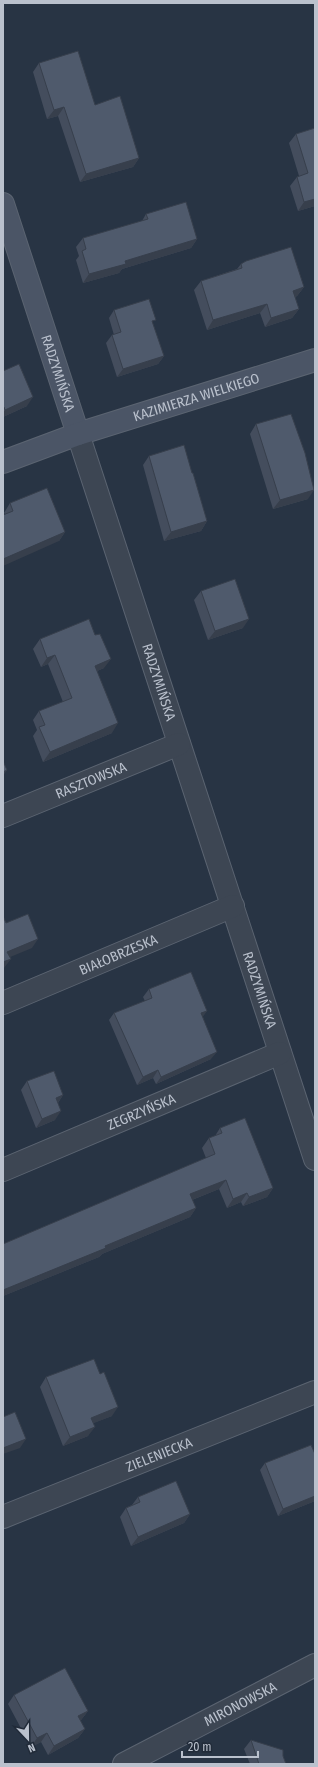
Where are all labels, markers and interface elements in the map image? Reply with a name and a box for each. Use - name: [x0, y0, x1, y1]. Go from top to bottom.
- street label: RADZYMIŃSKA: [37, 333, 78, 415]
- street label: KAZIMIERZA WIELKIEGO: [131, 370, 262, 425]
- street label: RADZYMIŃSKA: [138, 642, 179, 724]
- street label: RASZTOWSKA: [53, 758, 130, 803]
- street label: BIAŁOBRZESKA: [77, 931, 161, 979]
- street label: RADZYMIŃSKA: [239, 950, 280, 1031]
- street label: ZEGRZYŃSKA: [105, 1090, 179, 1134]
- street label: ZIELENIECKA: [123, 1434, 195, 1476]
- street label: MIRONOWSKA: [201, 1678, 280, 1730]
- north arrow: [8, 1719, 48, 1759]
- scale bar: [182, 1733, 258, 1759]
- text: 20 m: [188, 1740, 212, 1754]
- text: N: [26, 1741, 37, 1755]

